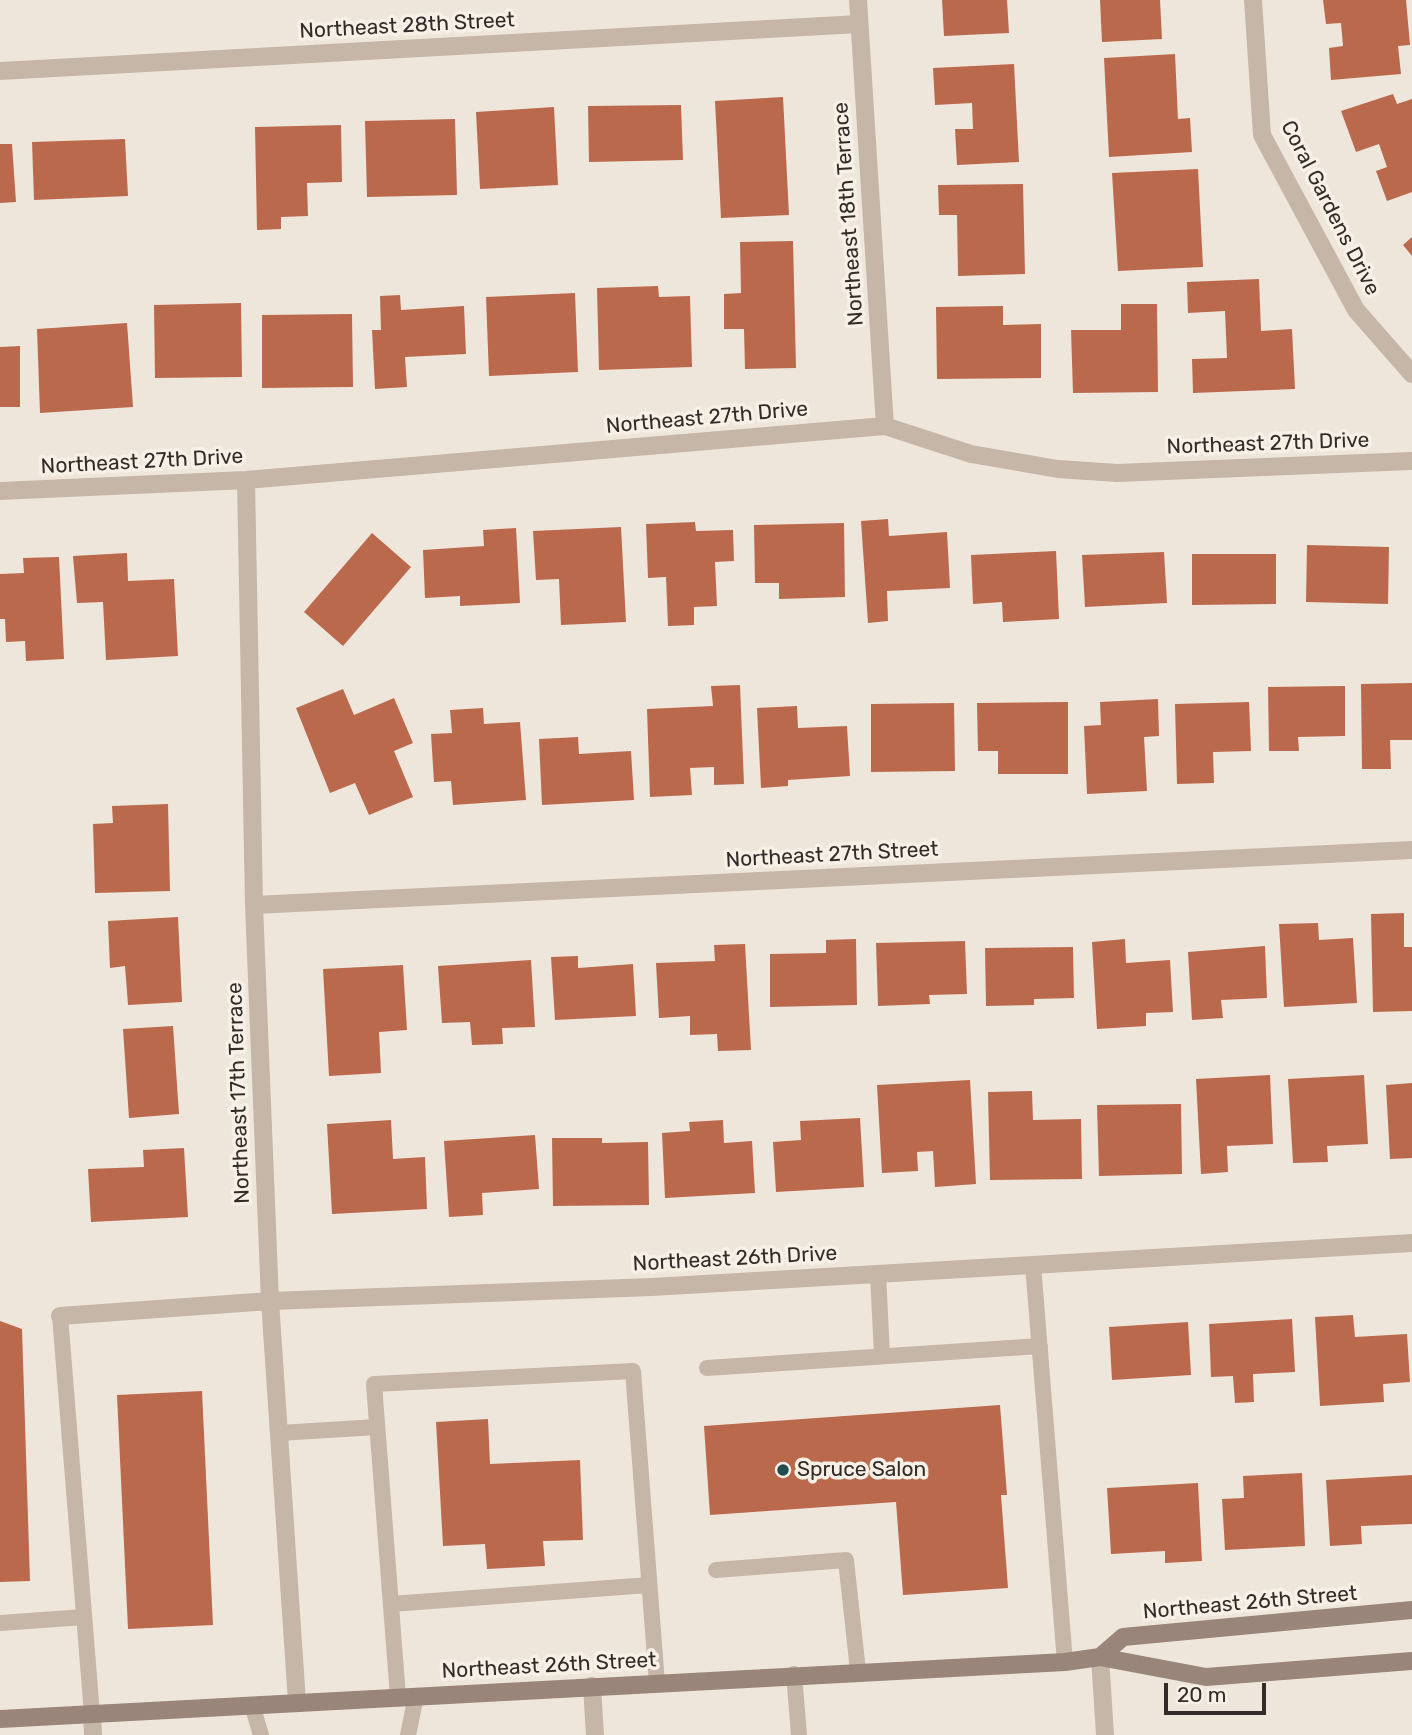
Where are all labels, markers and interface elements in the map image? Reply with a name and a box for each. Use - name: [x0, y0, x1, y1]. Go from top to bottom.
- street label: Northeast 28th Street: [299, 8, 515, 44]
- street label: Northeast 18th Terrace: [829, 101, 869, 327]
- street label: Coral Gardens Drive: [1275, 116, 1385, 300]
- street label: Northeast 27th Drive: [605, 397, 809, 439]
- street label: Northeast 27th Drive: [1166, 428, 1370, 460]
- street label: Northeast 27th Drive: [40, 444, 244, 480]
- street label: Northeast 27th Street: [725, 837, 939, 873]
- street label: Northeast 17th Terrace: [223, 982, 255, 1204]
- street label: Northeast 26th Drive: [632, 1241, 838, 1277]
- place label: Spruce Salon: [797, 1457, 926, 1483]
- marker: Spruce Salon: [775, 1462, 791, 1478]
- street label: Northeast 26th Street: [1142, 1581, 1358, 1625]
- street label: Northeast 26th Street: [441, 1648, 657, 1684]
- scale bar: [1167, 1668, 1268, 1712]
- text: 20 m: [1177, 1682, 1226, 1707]

